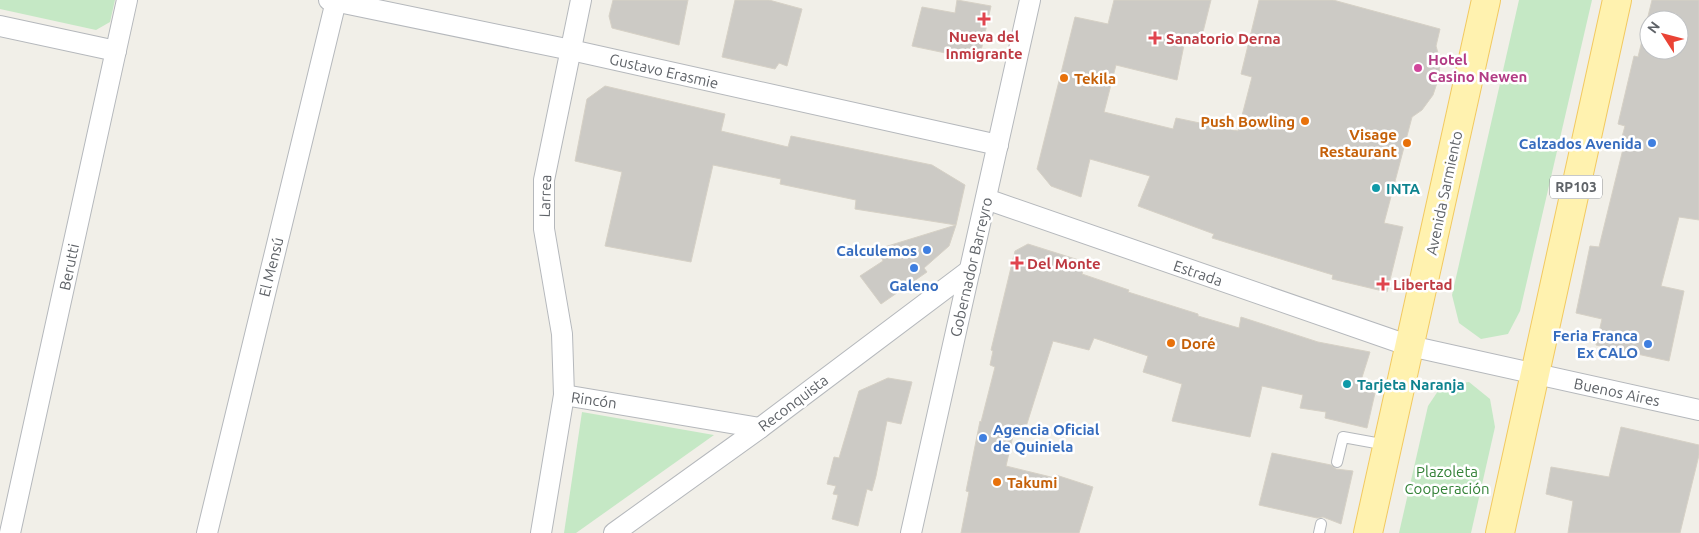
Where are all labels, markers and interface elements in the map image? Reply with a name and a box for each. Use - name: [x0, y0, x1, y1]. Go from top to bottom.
- north arrow: [1639, 10, 1689, 60]
- marker: Nueva del Inmigrante: [978, 13, 990, 25]
- text: N: [1644, 18, 1663, 36]
- place label: Nueva del Inmigrante: [945, 28, 1023, 62]
- place label: Sanatorio Derna: [1166, 30, 1281, 47]
- marker: Sanatorio Derna: [1148, 31, 1162, 45]
- street label: Gustavo Erasmie: [608, 50, 720, 92]
- place label: Hotel Casino Newen: [1428, 51, 1527, 85]
- marker: Hotel Casino Newen: [1412, 62, 1424, 74]
- place label: Tekila: [1074, 70, 1116, 87]
- marker: Tekila: [1058, 72, 1070, 84]
- place label: Push Bowling: [1200, 113, 1295, 130]
- marker: Push Bowling: [1299, 115, 1311, 127]
- place label: Visage Restaurant: [1319, 126, 1398, 160]
- street label: Avenida Sarmiento: [1423, 129, 1465, 257]
- place label: Calzados Avenida: [1519, 135, 1642, 152]
- marker: Visage Restaurant: [1401, 137, 1413, 149]
- marker: Calzados Avenida: [1646, 137, 1658, 149]
- street label: Larrea: [536, 174, 554, 218]
- road number: RP103: [1550, 176, 1602, 198]
- place label: INTA: [1386, 180, 1421, 197]
- marker: INTA: [1370, 182, 1382, 194]
- street label: Gobernador Barreyro: [947, 195, 995, 339]
- street label: El Mensú: [255, 235, 287, 299]
- street label: Berutti: [56, 242, 82, 292]
- place label: Calculemos: [836, 242, 917, 259]
- marker: Calculemos: [921, 244, 933, 256]
- place label: Del Monte: [1027, 255, 1101, 272]
- marker: Del Monte: [1011, 257, 1023, 269]
- street label: Estrada: [1171, 257, 1225, 289]
- marker: Galeno: [908, 262, 920, 274]
- place label: Libertad: [1393, 276, 1453, 293]
- place label: Galeno: [889, 277, 939, 294]
- marker: Libertad: [1377, 278, 1389, 290]
- place label: Feria Franca Ex CALO: [1553, 327, 1638, 361]
- place label: Doré: [1181, 335, 1216, 352]
- marker: Doré: [1165, 337, 1177, 349]
- marker: Feria Franca Ex CALO: [1642, 338, 1654, 350]
- street label: Reconquista: [755, 371, 831, 435]
- street label: Buenos Aires: [1572, 375, 1662, 409]
- place label: Tarjeta Naranja: [1357, 376, 1465, 393]
- marker: Tarjeta Naranja: [1341, 378, 1353, 390]
- street label: Rincón: [570, 388, 618, 412]
- place label: Agencia Oficial de Quiniela: [993, 421, 1100, 455]
- marker: Agencia Oficial de Quiniela: [977, 432, 989, 444]
- park label: Plazoleta Cooperación: [1404, 463, 1490, 497]
- place label: Takumi: [1007, 474, 1057, 491]
- marker: Takumi: [991, 476, 1003, 488]

